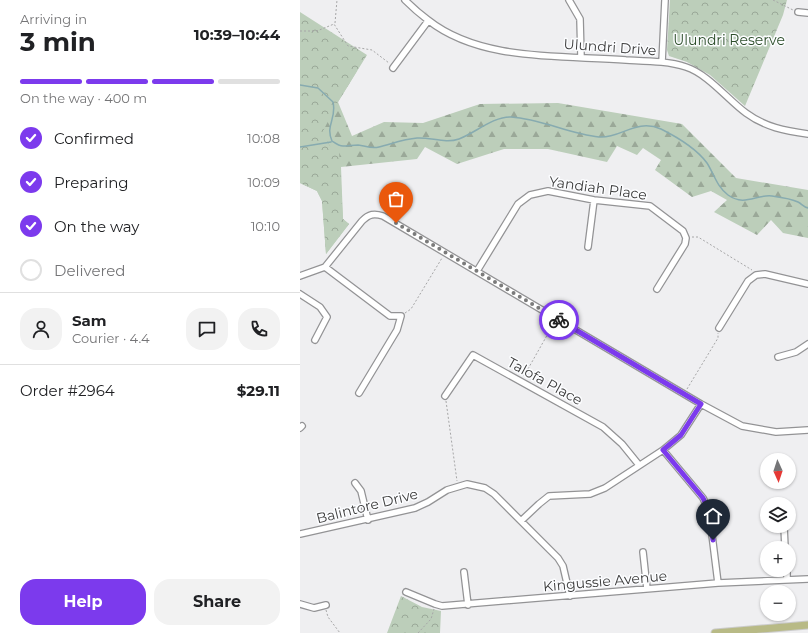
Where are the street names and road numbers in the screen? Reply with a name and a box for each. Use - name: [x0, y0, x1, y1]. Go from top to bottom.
- street label: Ulundri Drive: [563, 35, 657, 59]
- street label: Yandiah Place: [548, 172, 648, 204]
- street label: Talofa Place: [504, 353, 586, 409]
- street label: Balintore Drive: [314, 485, 420, 527]
- street label: Kingussie Avenue: [542, 567, 668, 595]

